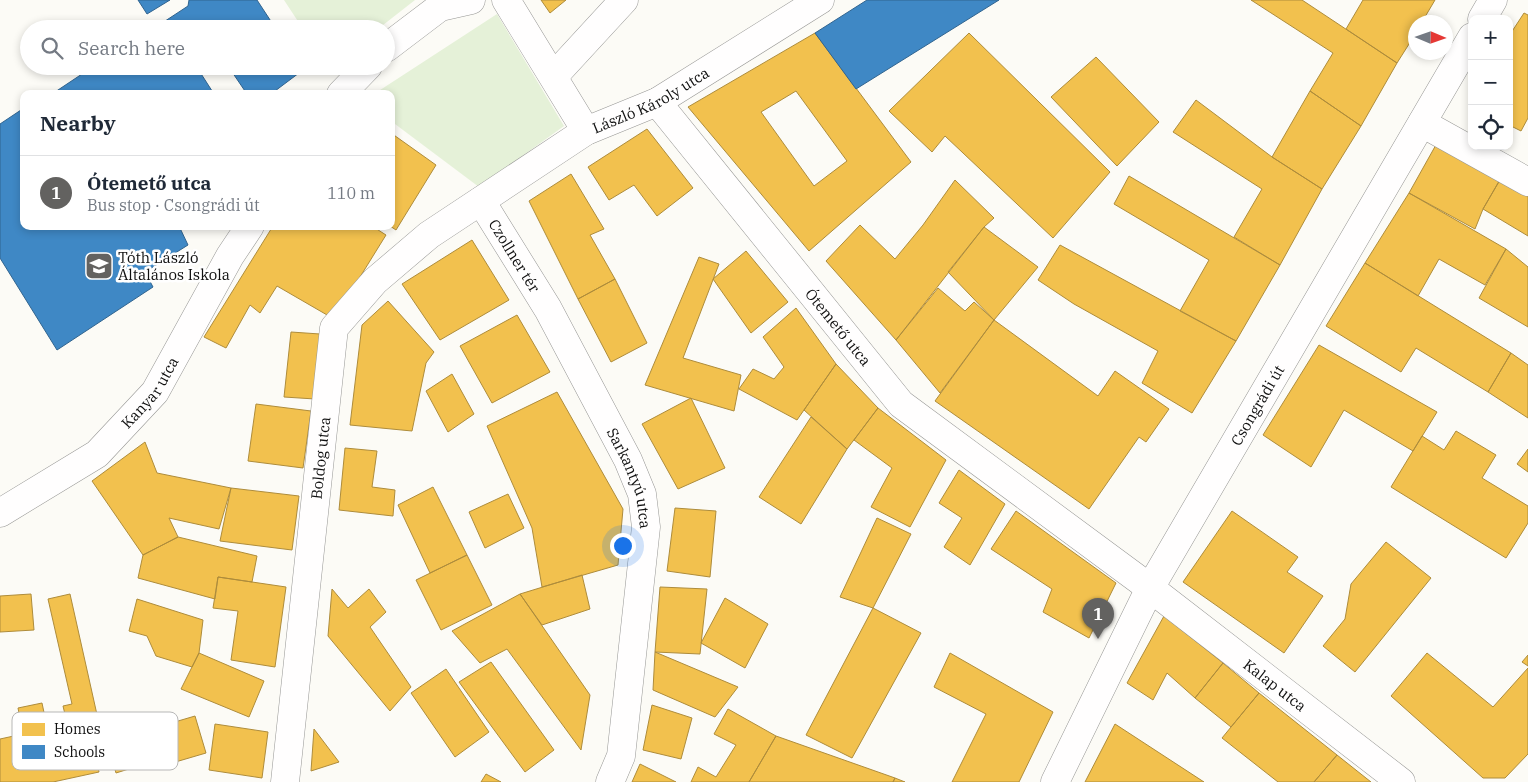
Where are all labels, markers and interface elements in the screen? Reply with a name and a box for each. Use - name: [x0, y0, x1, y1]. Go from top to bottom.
- north arrow: [1408, 15, 1453, 60]
- map controls: [1468, 15, 1513, 150]
- button: +: [1468, 15, 1513, 60]
- search box: [20, 20, 395, 75]
- icon: search: [38, 34, 66, 62]
- text: Search here: [78, 36, 185, 60]
- button: −: [1468, 60, 1513, 105]
- street label: László Károly utca: [589, 62, 712, 137]
- button: locate: [1468, 105, 1513, 150]
- text: Nearby: [40, 109, 116, 137]
- text: Ótemető utca: [87, 171, 211, 195]
- text: 1: [51, 183, 61, 203]
- text: 110 m: [327, 183, 375, 203]
- text: Bus stop · Csongrádi út: [87, 195, 260, 215]
- street label: Czollner tér: [485, 215, 545, 296]
- place label: Tóth László Általános Iskola: [118, 248, 230, 284]
- school or university icon: Tóth László Általános Iskola: [84, 251, 114, 281]
- street label: Ótemető utca: [802, 284, 876, 369]
- street label: Kanyar utca: [117, 353, 182, 432]
- street label: Csongrádi út: [1226, 361, 1288, 449]
- street label: Boldog utca: [306, 416, 334, 500]
- street label: Sarkantyú utca: [603, 424, 656, 530]
- your location: [610, 533, 636, 559]
- pin: 1: [1082, 598, 1114, 639]
- street label: Kalap utca: [1240, 654, 1310, 715]
- legend: [12, 712, 178, 770]
- text: Homes: [54, 720, 101, 738]
- text: Schools: [54, 743, 105, 761]

